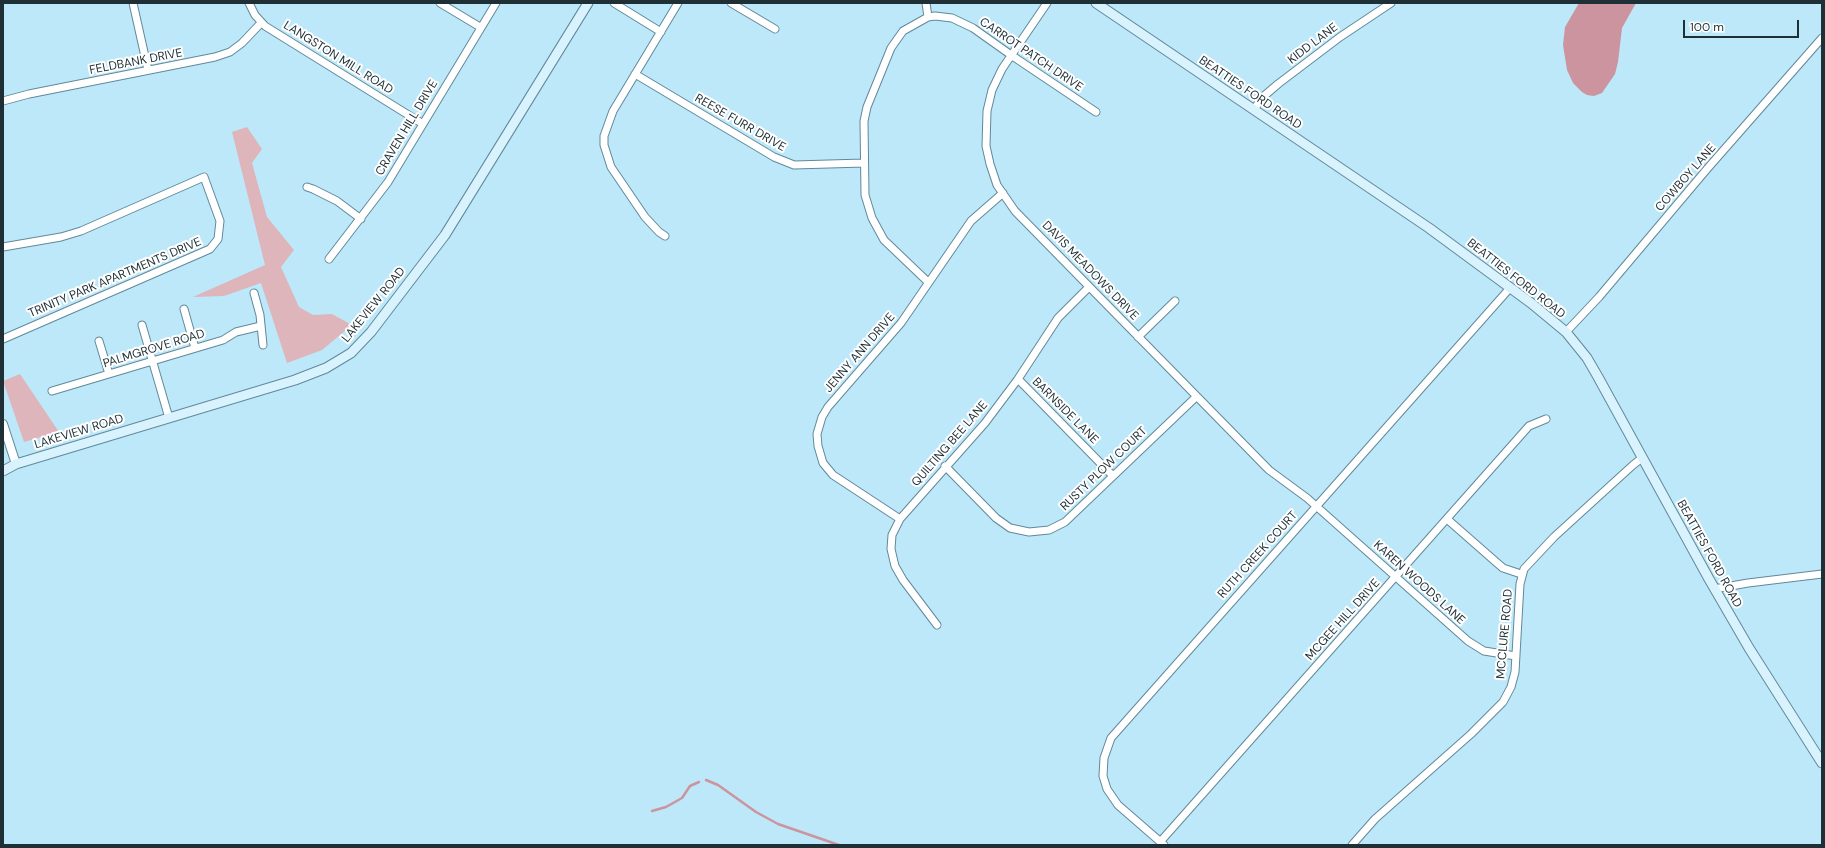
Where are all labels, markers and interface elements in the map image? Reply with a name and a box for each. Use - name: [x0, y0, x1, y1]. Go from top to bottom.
- scale bar: [1685, 12, 1801, 38]
- street label: CARROT PATCH DRIVE: [977, 15, 1085, 95]
- street label: LANGSTON MILL ROAD: [281, 18, 395, 98]
- text: 100 m: [1690, 19, 1724, 35]
- street label: KIDD LANE: [1285, 21, 1341, 67]
- street label: FELDBANK DRIVE: [88, 46, 184, 78]
- street label: BEATTIES FORD ROAD: [1196, 53, 1304, 133]
- street label: CRAVEN HILL DRIVE: [373, 78, 441, 178]
- street label: REESE FURR DRIVE: [692, 91, 788, 155]
- street label: COWBOY LANE: [1653, 141, 1719, 215]
- street label: DAVIS MEADOWS DRIVE: [1039, 218, 1141, 324]
- street label: TRINITY PARK APARTMENTS DRIVE: [26, 235, 204, 321]
- street label: BEATTIES FORD ROAD: [1464, 236, 1568, 322]
- street label: LAKEVIEW ROAD: [339, 265, 409, 345]
- street label: JENNY ANN DRIVE: [822, 310, 898, 396]
- street label: PALMGROVE ROAD: [101, 327, 207, 371]
- street label: BARNSIDE LANE: [1029, 375, 1101, 447]
- street label: QUILTING BEE LANE: [909, 398, 991, 490]
- street label: LAKEVIEW ROAD: [33, 412, 125, 452]
- street label: RUSTY PLOW COURT: [1058, 424, 1150, 514]
- street label: BEATTIES FORD ROAD: [1673, 498, 1745, 610]
- street label: RUTH CREEK COURT: [1215, 508, 1301, 602]
- street label: KAREN WOODS LANE: [1370, 538, 1468, 628]
- street label: MCGEE HILL DRIVE: [1303, 576, 1383, 664]
- street label: MCCLURE ROAD: [1494, 588, 1516, 680]

